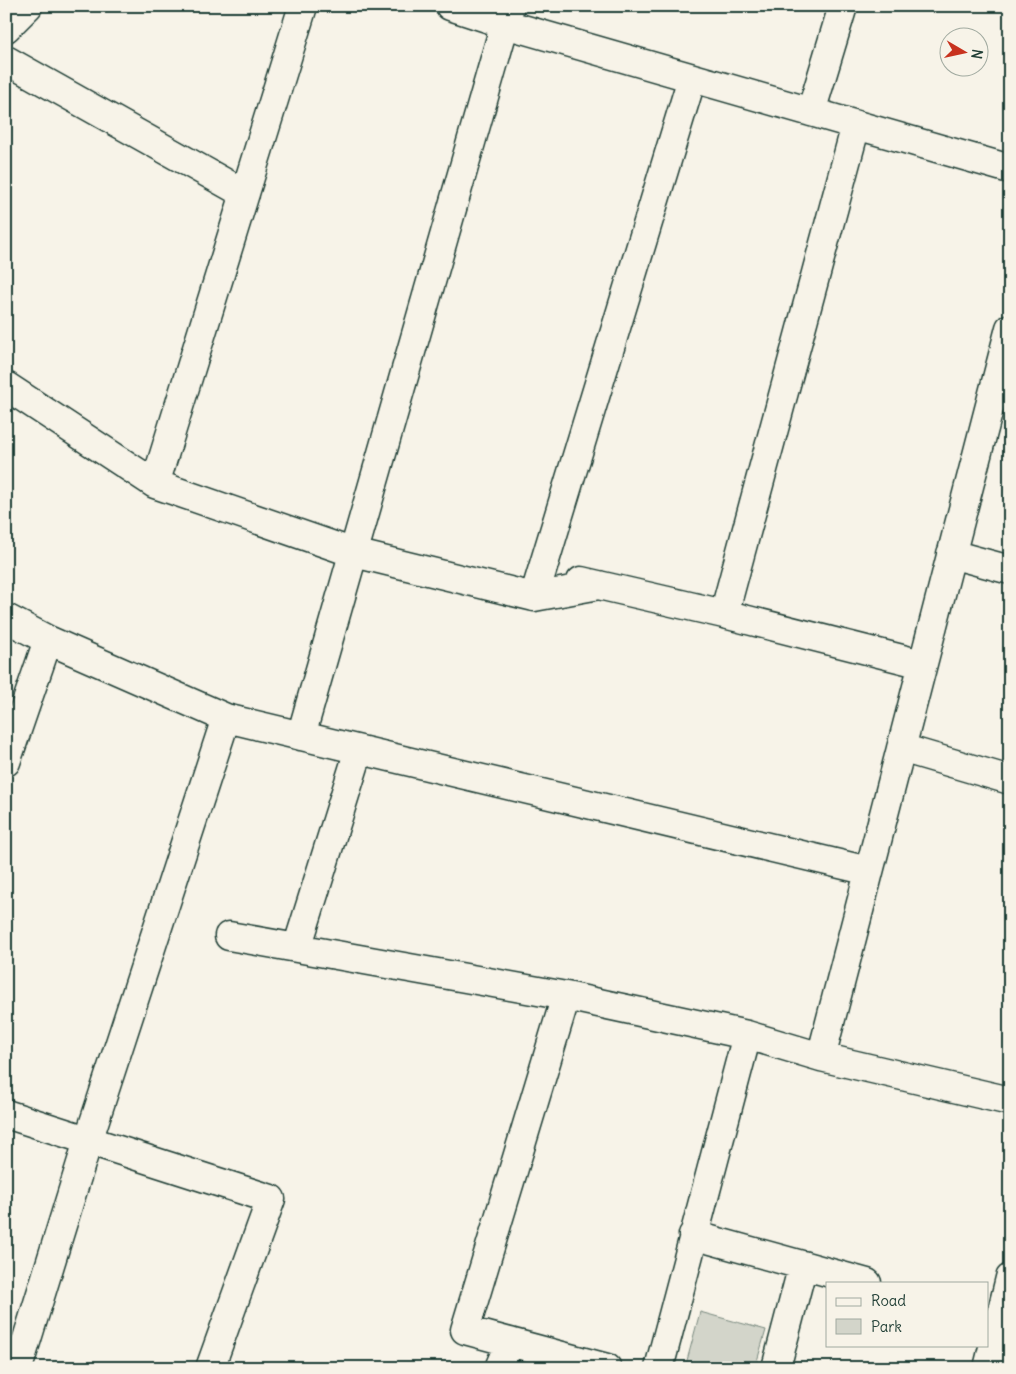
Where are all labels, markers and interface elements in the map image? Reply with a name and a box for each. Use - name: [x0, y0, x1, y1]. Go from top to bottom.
- north arrow: [938, 28, 988, 78]
- text: N: [967, 48, 986, 60]
- legend: [826, 1282, 988, 1346]
- text: Road: [871, 1291, 906, 1310]
- text: Park: [871, 1317, 902, 1336]

